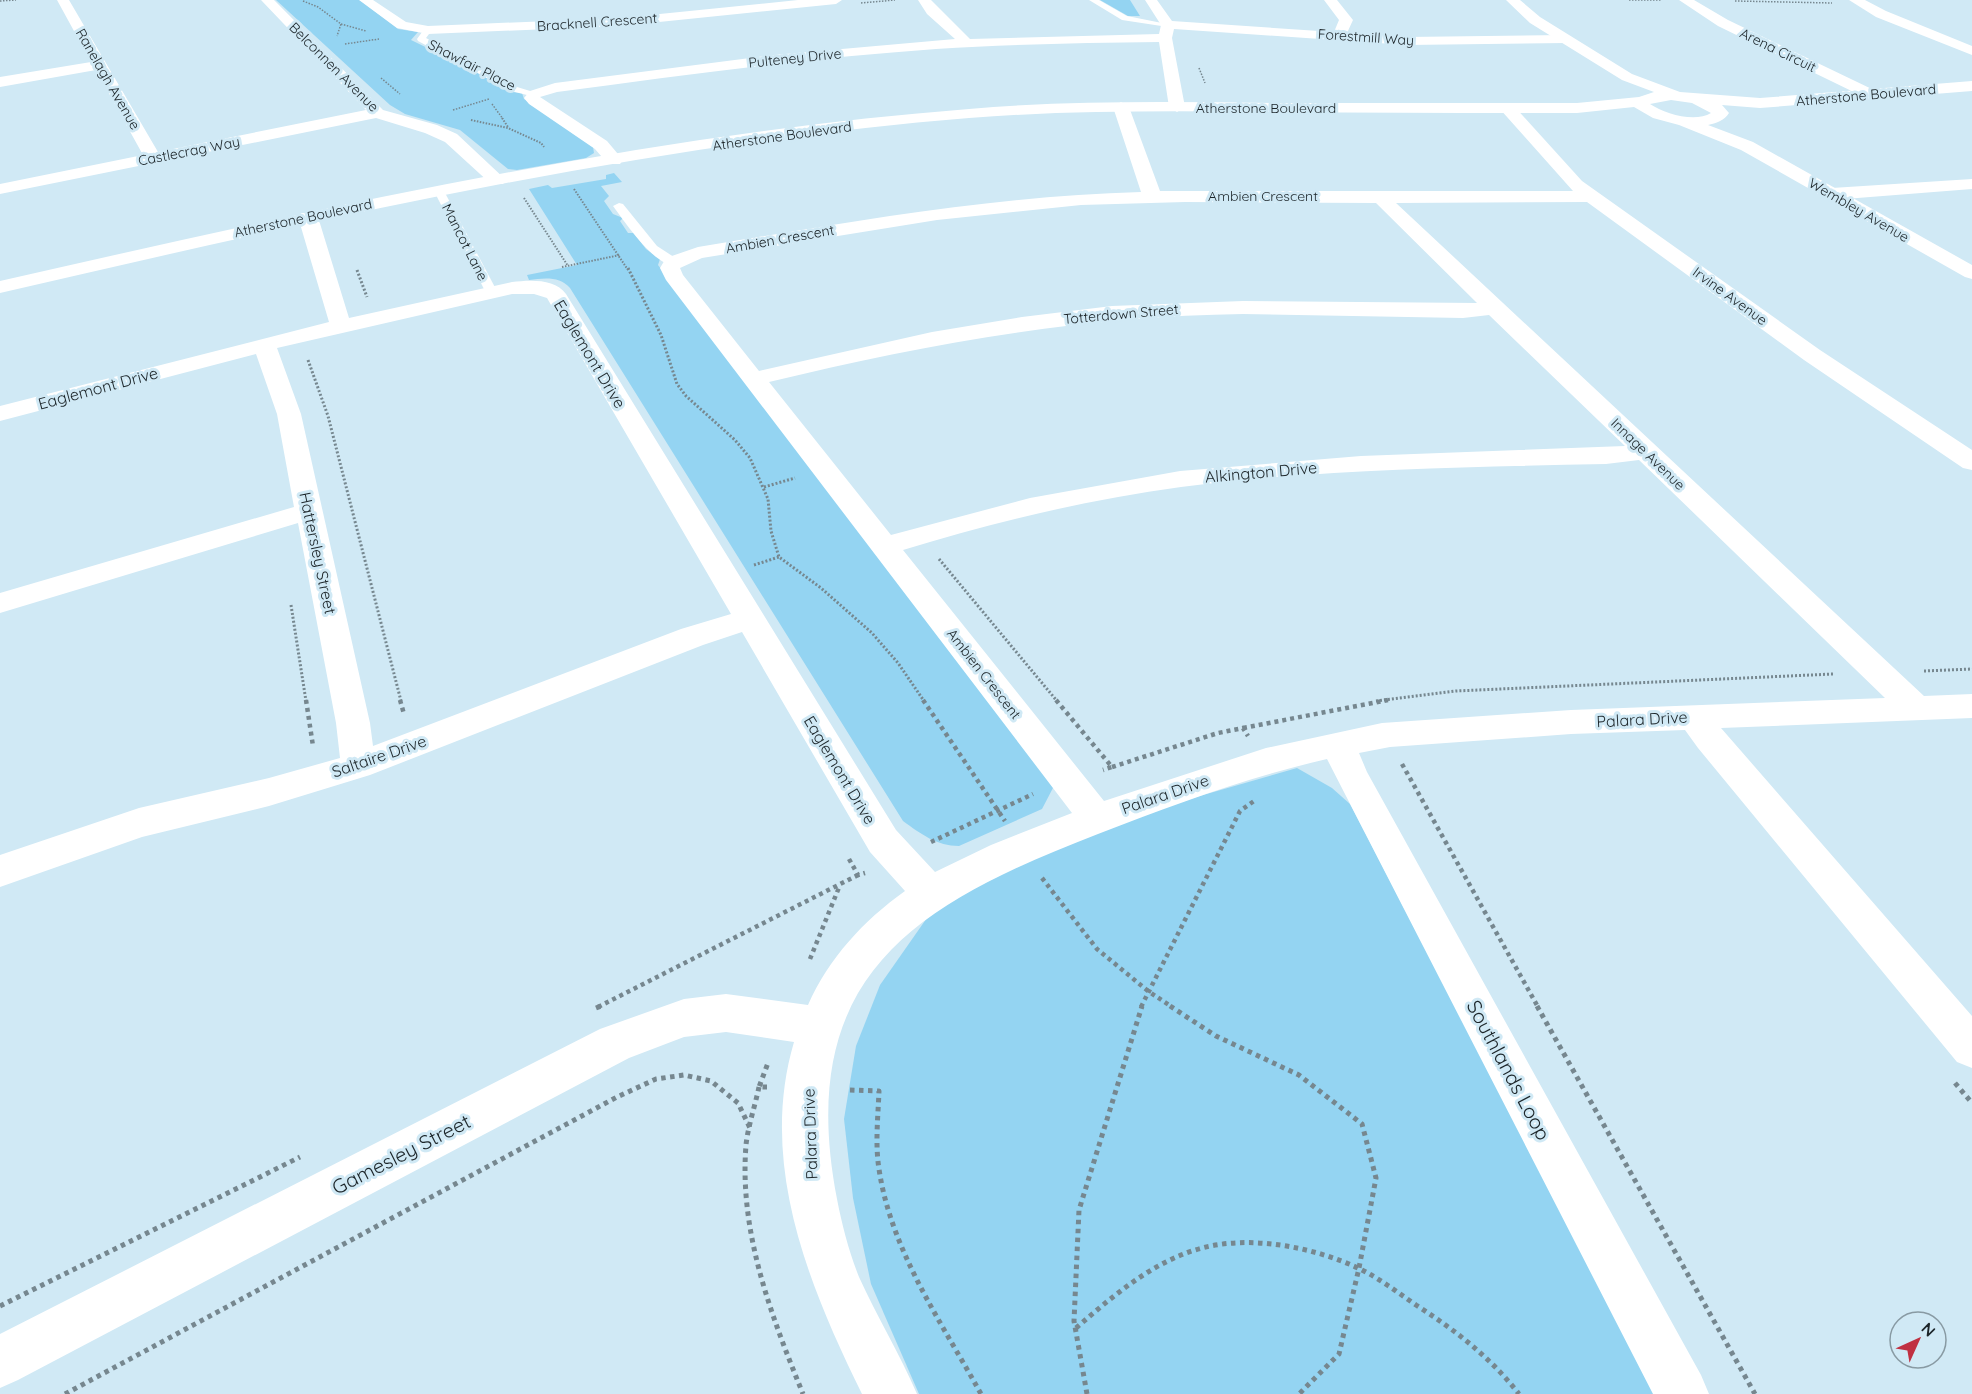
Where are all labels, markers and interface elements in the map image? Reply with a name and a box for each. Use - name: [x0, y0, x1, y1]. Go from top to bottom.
- street label: Bracknell Crescent: [536, 9, 658, 35]
- street label: Belconnen Avenue: [285, 18, 383, 116]
- street label: Arena Circuit: [1737, 24, 1819, 76]
- street label: Ranelagh Avenue: [72, 25, 144, 133]
- street label: Forestmill Way: [1317, 25, 1415, 49]
- street label: Shawfair Place: [425, 35, 519, 95]
- street label: Pulteney Drive: [748, 44, 842, 72]
- street label: Atherstone Boulevard: [1795, 80, 1937, 110]
- street label: Atherstone Boulevard: [1196, 99, 1336, 117]
- street label: Atherstone Boulevard: [711, 117, 853, 155]
- street label: Castlecrag Way: [137, 132, 241, 170]
- street label: Wembley Avenue: [1806, 174, 1913, 246]
- street label: Ambien Crescent: [1208, 187, 1318, 205]
- street label: Atherstone Boulevard: [232, 195, 374, 241]
- street label: Mancot Lane: [438, 200, 492, 284]
- street label: Ambien Crescent: [724, 221, 836, 257]
- street label: Irvine Avenue: [1689, 263, 1771, 329]
- street label: Eaglemont Drive: [550, 296, 630, 412]
- street label: Totterdown Street: [1063, 300, 1179, 328]
- street label: Eaglemont Drive: [36, 362, 160, 414]
- street label: Innage Avenue: [1607, 414, 1689, 494]
- street label: Alkington Drive: [1204, 457, 1318, 487]
- street label: Hattersley Street: [295, 490, 341, 616]
- street label: Ambien Crescent: [943, 625, 1025, 723]
- street label: Palara Drive: [1596, 707, 1688, 731]
- street label: Eaglemont Drive: [800, 712, 880, 828]
- street label: Saltaire Drive: [329, 730, 429, 782]
- street label: Palara Drive: [1119, 770, 1211, 818]
- street label: Southlands Loop: [1462, 996, 1556, 1144]
- street label: Palara Drive: [798, 1088, 822, 1180]
- street label: Gamesley Street: [327, 1108, 475, 1200]
- north arrow: [1888, 1310, 1948, 1370]
- text: N: [1917, 1318, 1940, 1341]

